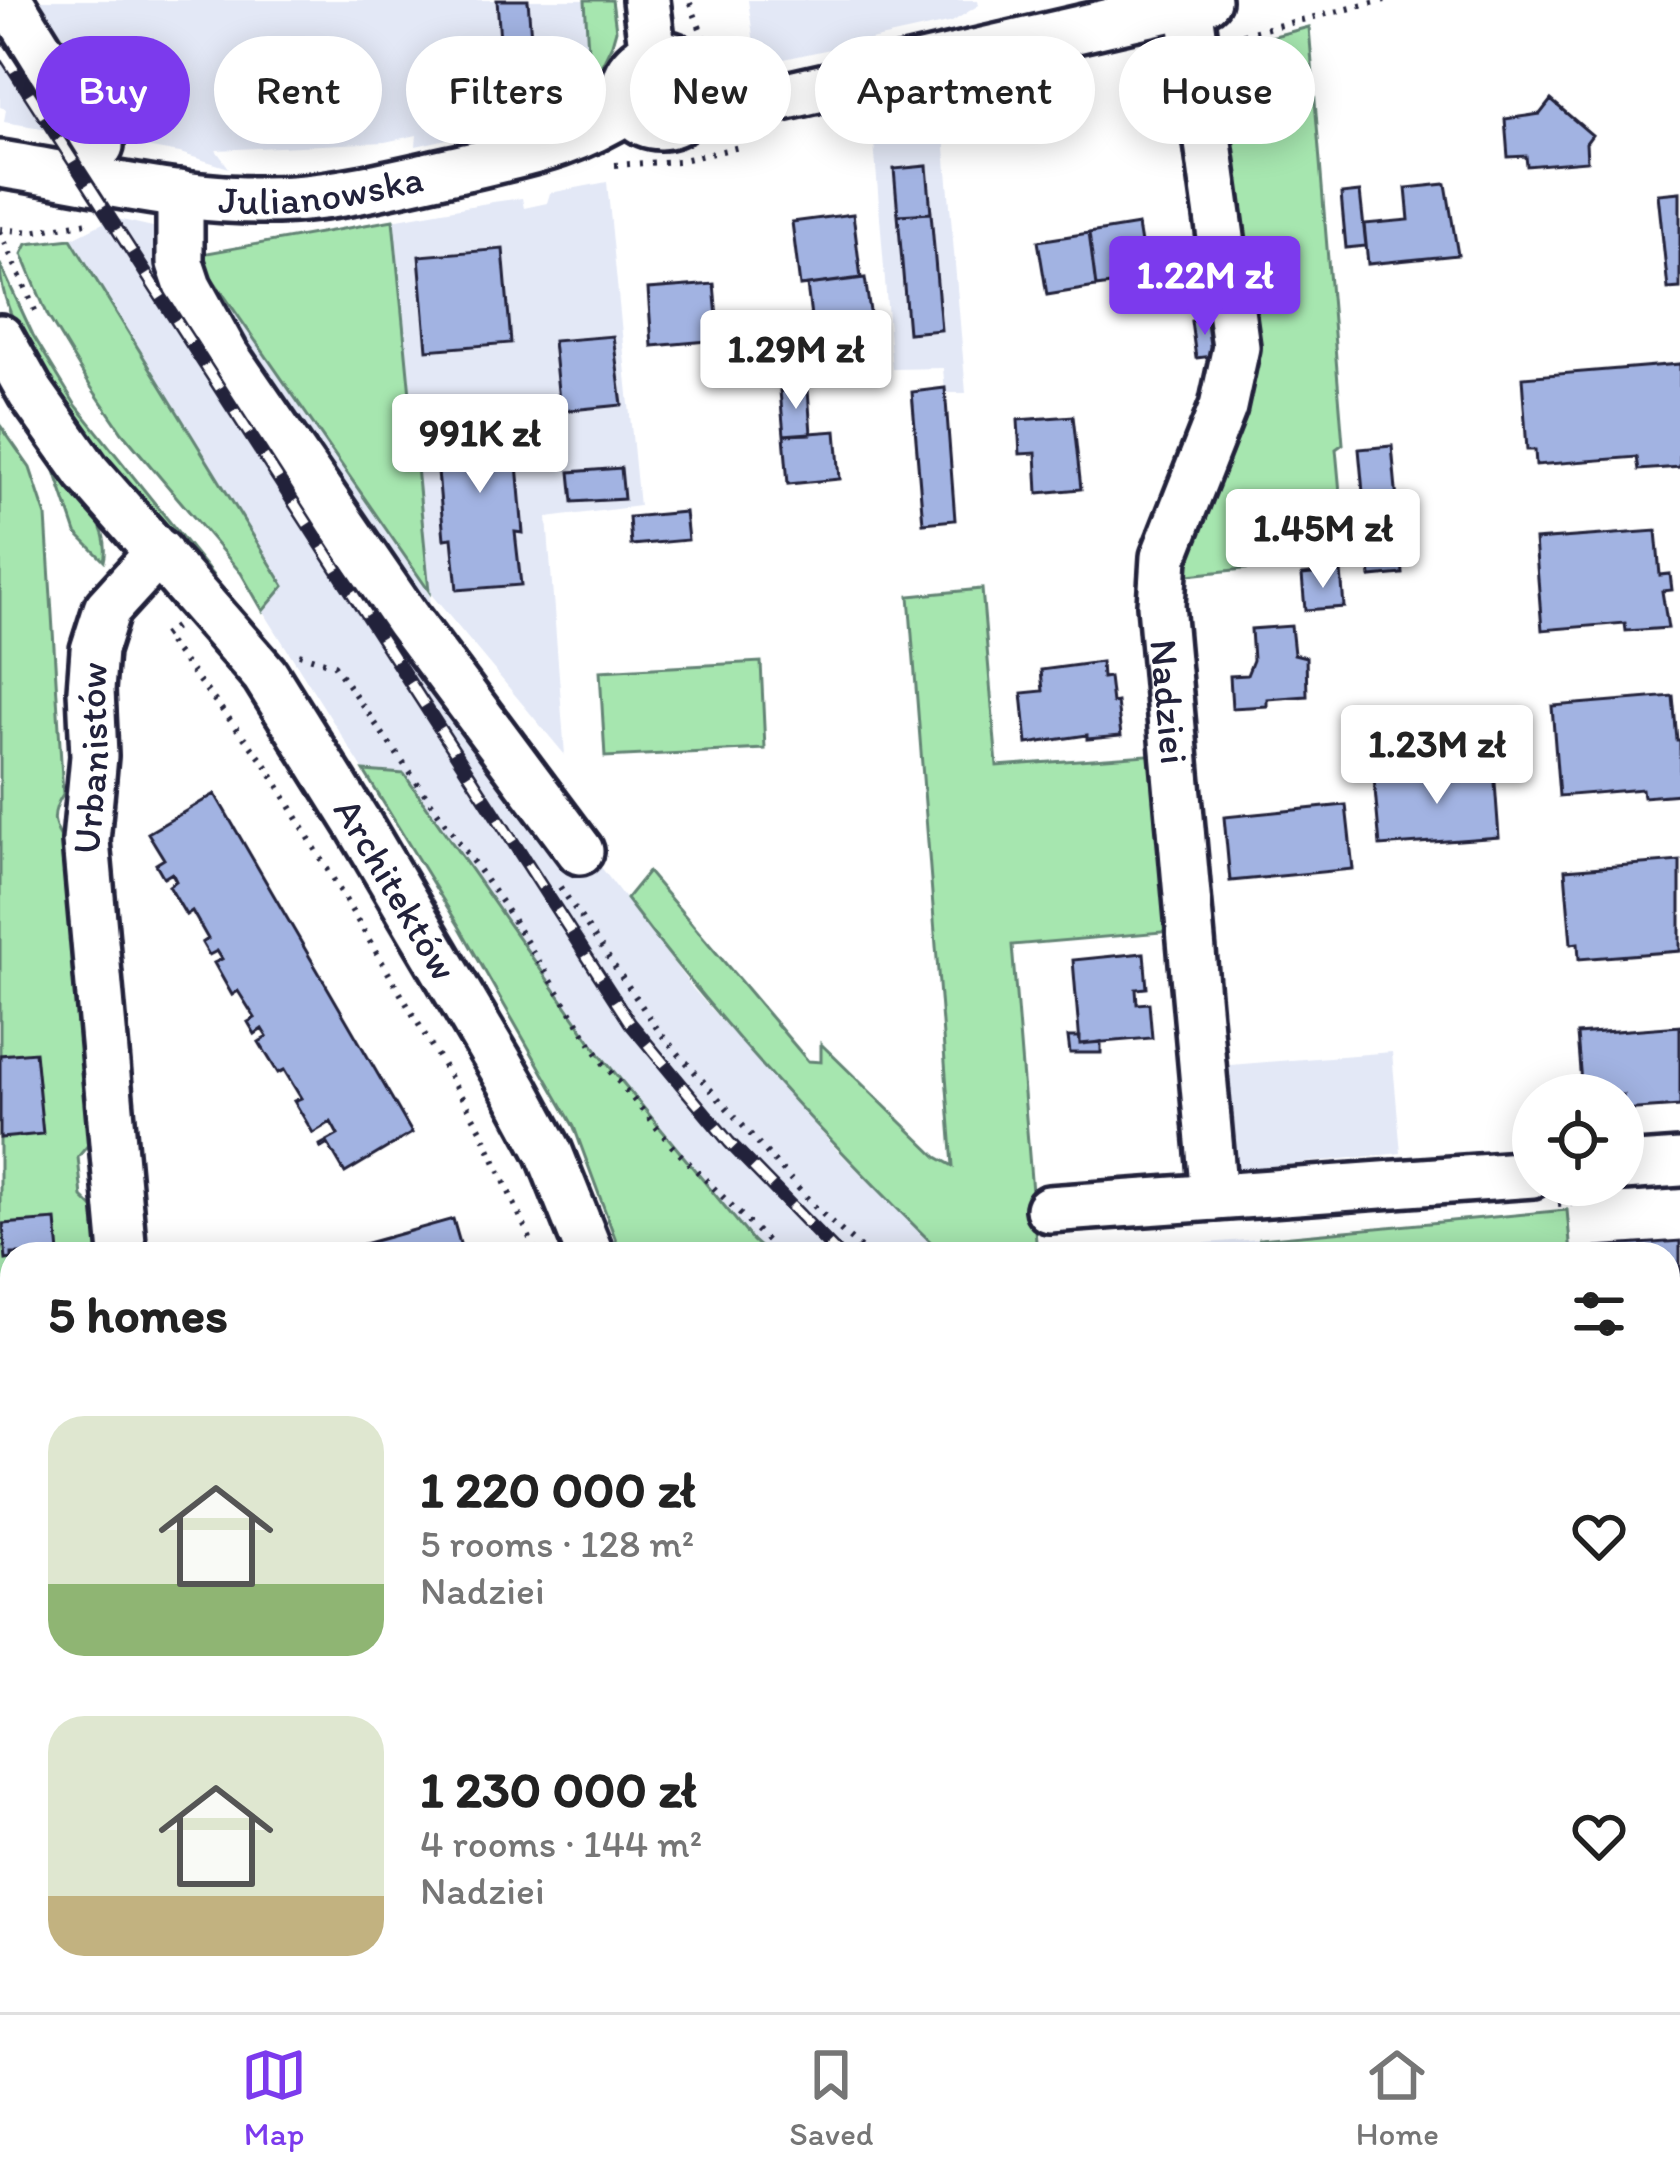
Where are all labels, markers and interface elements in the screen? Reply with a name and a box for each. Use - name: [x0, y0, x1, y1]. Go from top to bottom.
- chip: Buy: [36, 36, 190, 144]
- chip: Rent: [214, 36, 382, 144]
- chip: Filters: [406, 36, 606, 144]
- chip: New: [630, 36, 791, 144]
- chip: Apartment: [815, 36, 1095, 144]
- chip: House: [1119, 36, 1315, 144]
- street label: Julianowska: [217, 154, 427, 224]
- pin: 1.22M zł: [1081, 236, 1329, 338]
- text: 1.22M zł: [1136, 251, 1274, 298]
- pin: 1.29M zł: [672, 310, 920, 412]
- text: 1.29M zł: [727, 325, 865, 372]
- pin: 991K zł: [369, 394, 591, 496]
- text: 991K zł: [419, 409, 541, 456]
- pin: 1.45M zł: [1199, 489, 1447, 591]
- text: 1.45M zł: [1253, 504, 1393, 551]
- street label: Nadziei: [1141, 638, 1199, 766]
- street label: Urbanistów: [61, 660, 118, 856]
- pin: 1.23M zł: [1313, 705, 1561, 807]
- text: 1.23M zł: [1368, 720, 1506, 767]
- street label: Architektów: [324, 789, 469, 988]
- map controls: [1512, 1074, 1644, 1206]
- button: locate: [1512, 1074, 1644, 1206]
- icon: filters: [1566, 1281, 1632, 1347]
- text: 5 homes: [48, 1284, 228, 1345]
- text: 1 220 000 zł: [420, 1459, 696, 1520]
- icon: home: [144, 1464, 288, 1608]
- icon: heart: [1566, 1503, 1632, 1569]
- text: 5 rooms · 128 m²: [420, 1520, 694, 1567]
- text: Nadziei: [420, 1567, 545, 1614]
- text: 1 230 000 zł: [420, 1759, 697, 1820]
- icon: home: [144, 1764, 288, 1908]
- icon: heart: [1566, 1803, 1632, 1869]
- text: 4 rooms · 144 m²: [420, 1820, 702, 1867]
- text: Nadziei: [420, 1867, 545, 1914]
- tab: Map: [241, 2042, 307, 2153]
- tab: Saved: [789, 2042, 873, 2153]
- tab: Home: [1356, 2042, 1439, 2153]

